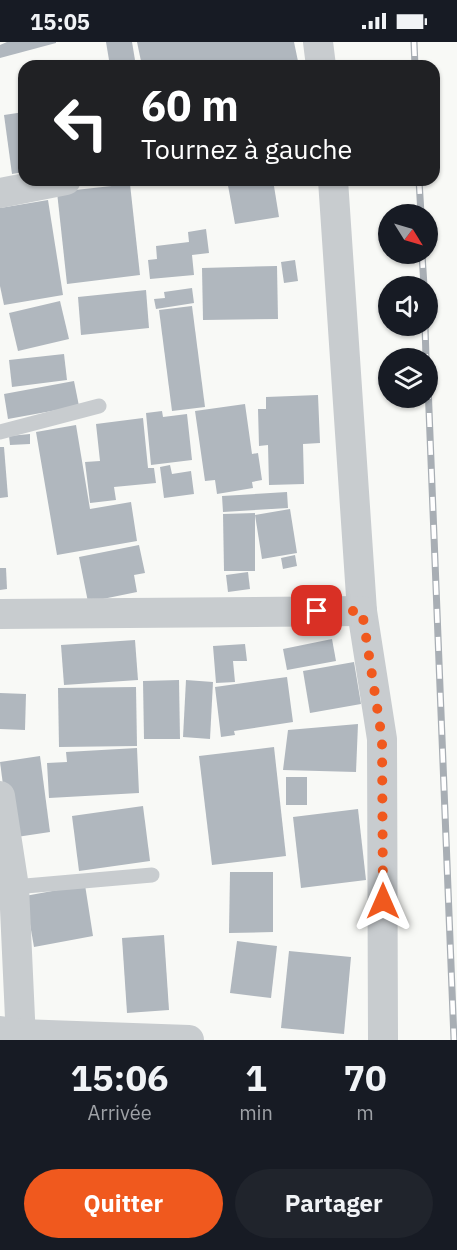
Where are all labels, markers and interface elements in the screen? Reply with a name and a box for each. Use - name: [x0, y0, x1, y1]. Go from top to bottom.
- text: 15:05: [30, 7, 90, 36]
- text: 60 m: [141, 78, 239, 133]
- icon: left: [42, 84, 120, 162]
- text: Tournez à gauche: [141, 131, 352, 166]
- north arrow: [378, 204, 438, 264]
- map controls: [378, 204, 438, 408]
- button: sound: [378, 276, 438, 336]
- button: layers: [378, 348, 438, 408]
- pin: [291, 585, 342, 636]
- icon: arrive: [300, 594, 333, 627]
- position arrow: [351, 869, 415, 933]
- text: 15:06: [70, 1054, 169, 1101]
- text: 1: [245, 1054, 267, 1101]
- text: 70: [343, 1054, 387, 1101]
- text: Arrivée: [87, 1099, 152, 1126]
- text: min: [239, 1099, 273, 1126]
- text: m: [356, 1099, 374, 1126]
- button: Quitter: [24, 1169, 223, 1238]
- button: Partager: [235, 1169, 433, 1238]

